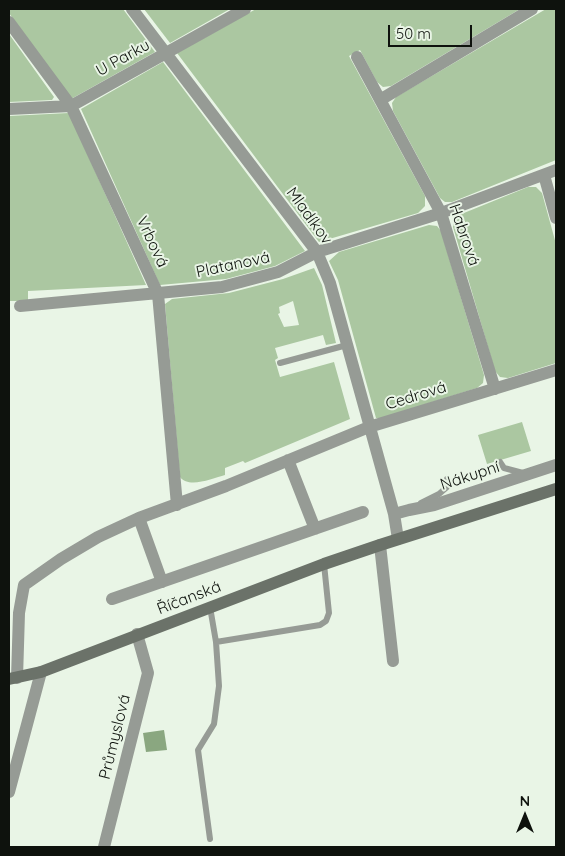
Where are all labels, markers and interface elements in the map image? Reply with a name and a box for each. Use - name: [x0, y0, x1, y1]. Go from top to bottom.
- scale bar: [390, 15, 474, 47]
- text: 50 m: [396, 24, 431, 43]
- street label: U Parku: [93, 35, 153, 81]
- street label: Mladíkov: [282, 184, 336, 248]
- street label: Habrová: [444, 201, 484, 269]
- street label: Vrbová: [132, 213, 172, 271]
- street label: Platanová: [194, 248, 272, 282]
- street label: Cedrová: [383, 378, 449, 414]
- street label: Nákupní: [438, 457, 502, 495]
- street label: Říčanská: [154, 577, 224, 619]
- street label: Průmyslová: [95, 692, 135, 782]
- north arrow: [500, 791, 550, 841]
- text: N: [520, 792, 530, 810]

